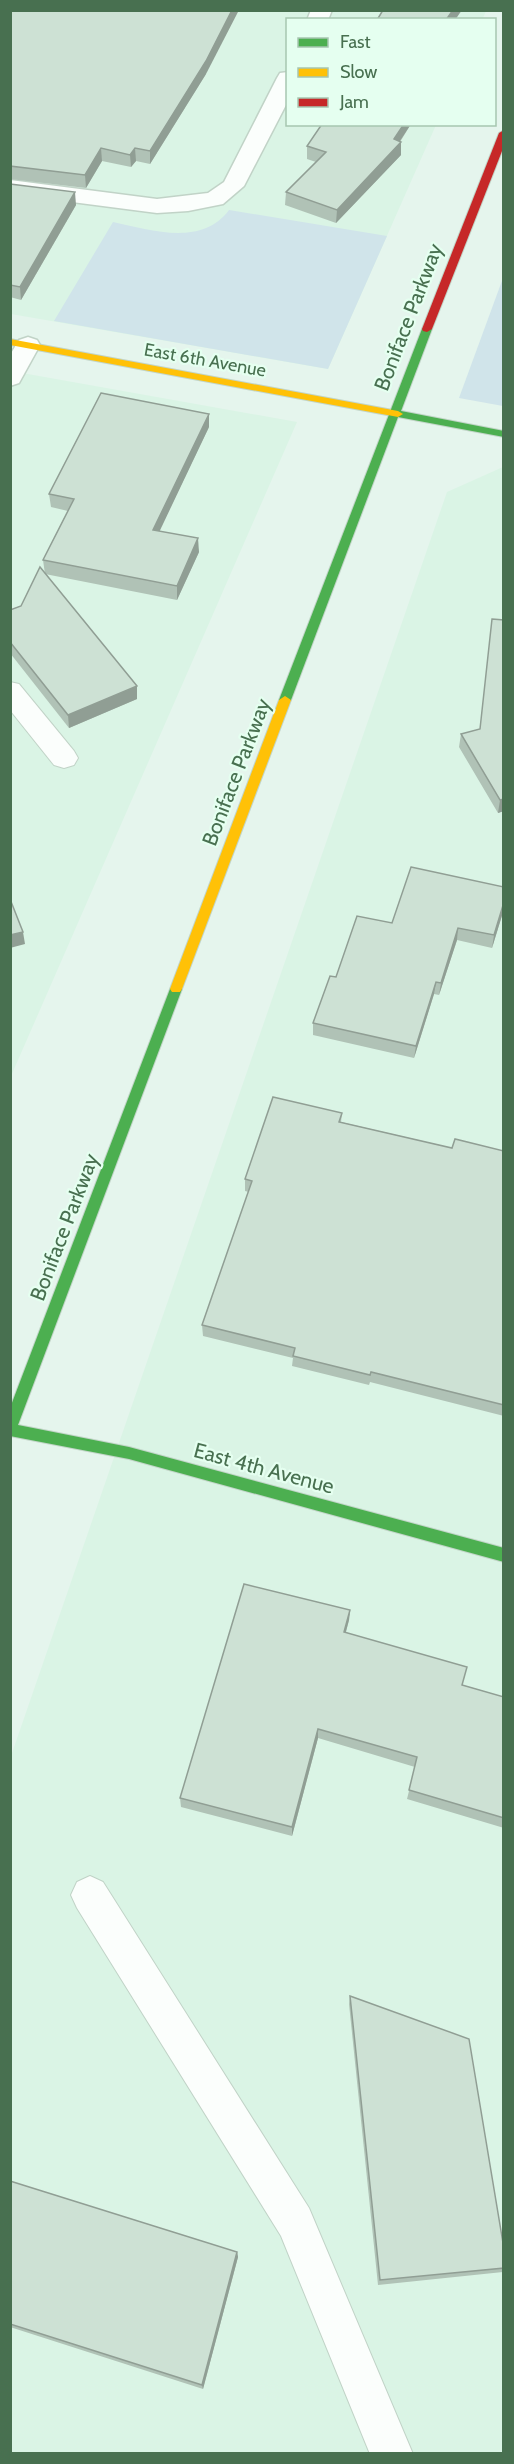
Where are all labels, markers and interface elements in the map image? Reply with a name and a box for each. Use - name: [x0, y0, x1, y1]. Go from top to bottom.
- legend: [286, 18, 496, 126]
- text: Fast: [340, 31, 371, 53]
- text: Slow: [340, 61, 377, 83]
- text: Jam: [339, 91, 369, 113]
- street label: Boniface Parkway: [368, 240, 448, 394]
- street label: East 6th Avenue: [142, 338, 268, 382]
- street label: Boniface Parkway: [196, 695, 276, 849]
- street label: Boniface Parkway: [24, 1150, 104, 1304]
- street label: East 4th Avenue: [191, 1437, 337, 1499]

